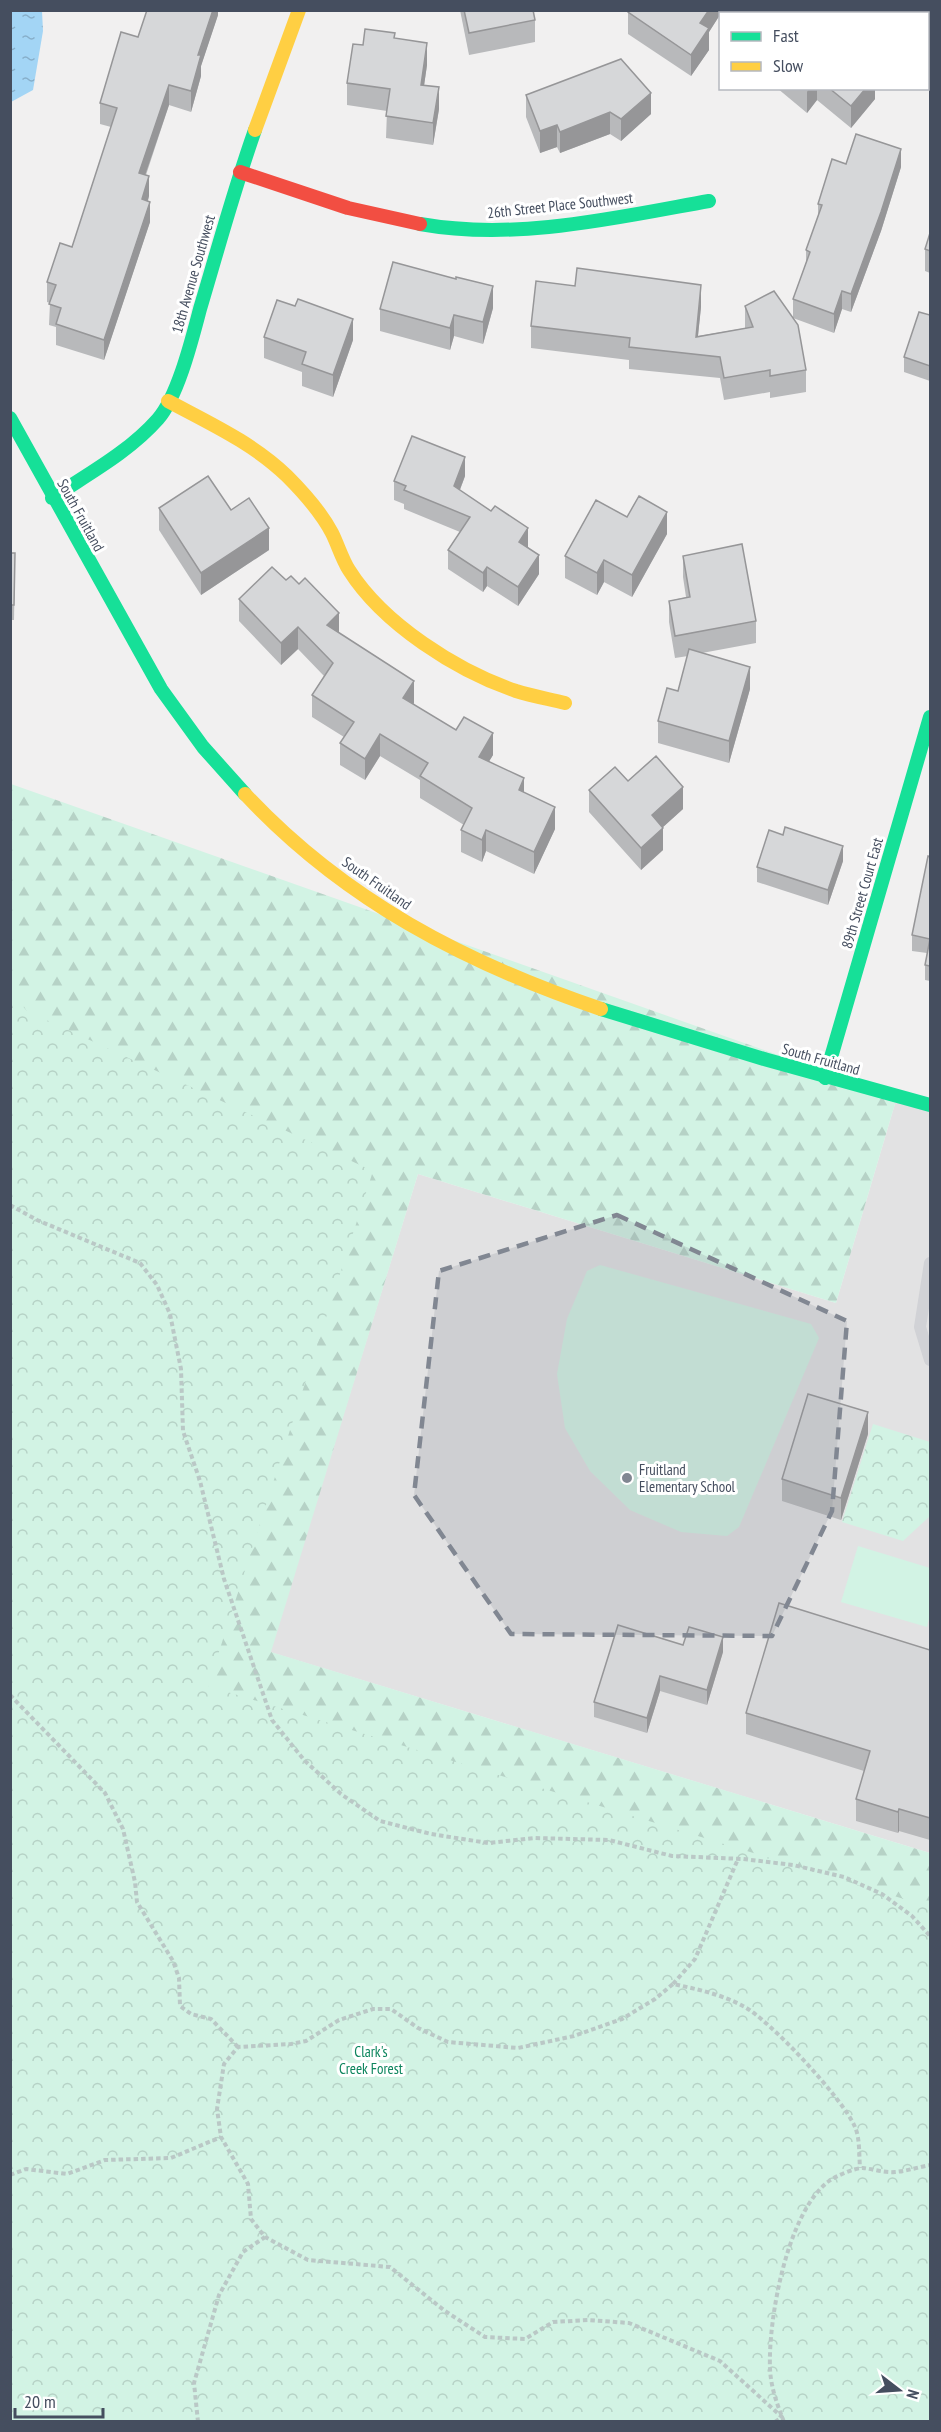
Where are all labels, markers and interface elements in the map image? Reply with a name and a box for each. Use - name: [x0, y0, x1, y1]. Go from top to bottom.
- legend: [719, 12, 929, 90]
- text: Fast: [773, 24, 799, 47]
- text: Slow: [773, 54, 804, 77]
- street label: 26th Street Place Southwest: [486, 188, 634, 222]
- street label: 18th Avenue Southwest: [167, 213, 219, 335]
- street label: South Fruitland: [53, 475, 109, 555]
- street label: 89th Street Court East: [837, 835, 887, 951]
- street label: South Fruitland: [339, 852, 415, 914]
- street label: South Fruitland: [780, 1039, 862, 1079]
- place label: Fruitland Elementary School: [639, 1460, 736, 1496]
- marker: Fruitland Elementary School: [620, 1471, 634, 1485]
- park label: Clark's Creek Forest: [339, 2042, 403, 2078]
- north arrow: [869, 2360, 929, 2420]
- scale bar: [15, 2381, 104, 2419]
- text: N: [903, 2387, 924, 2401]
- text: 20 m: [24, 2390, 56, 2413]

